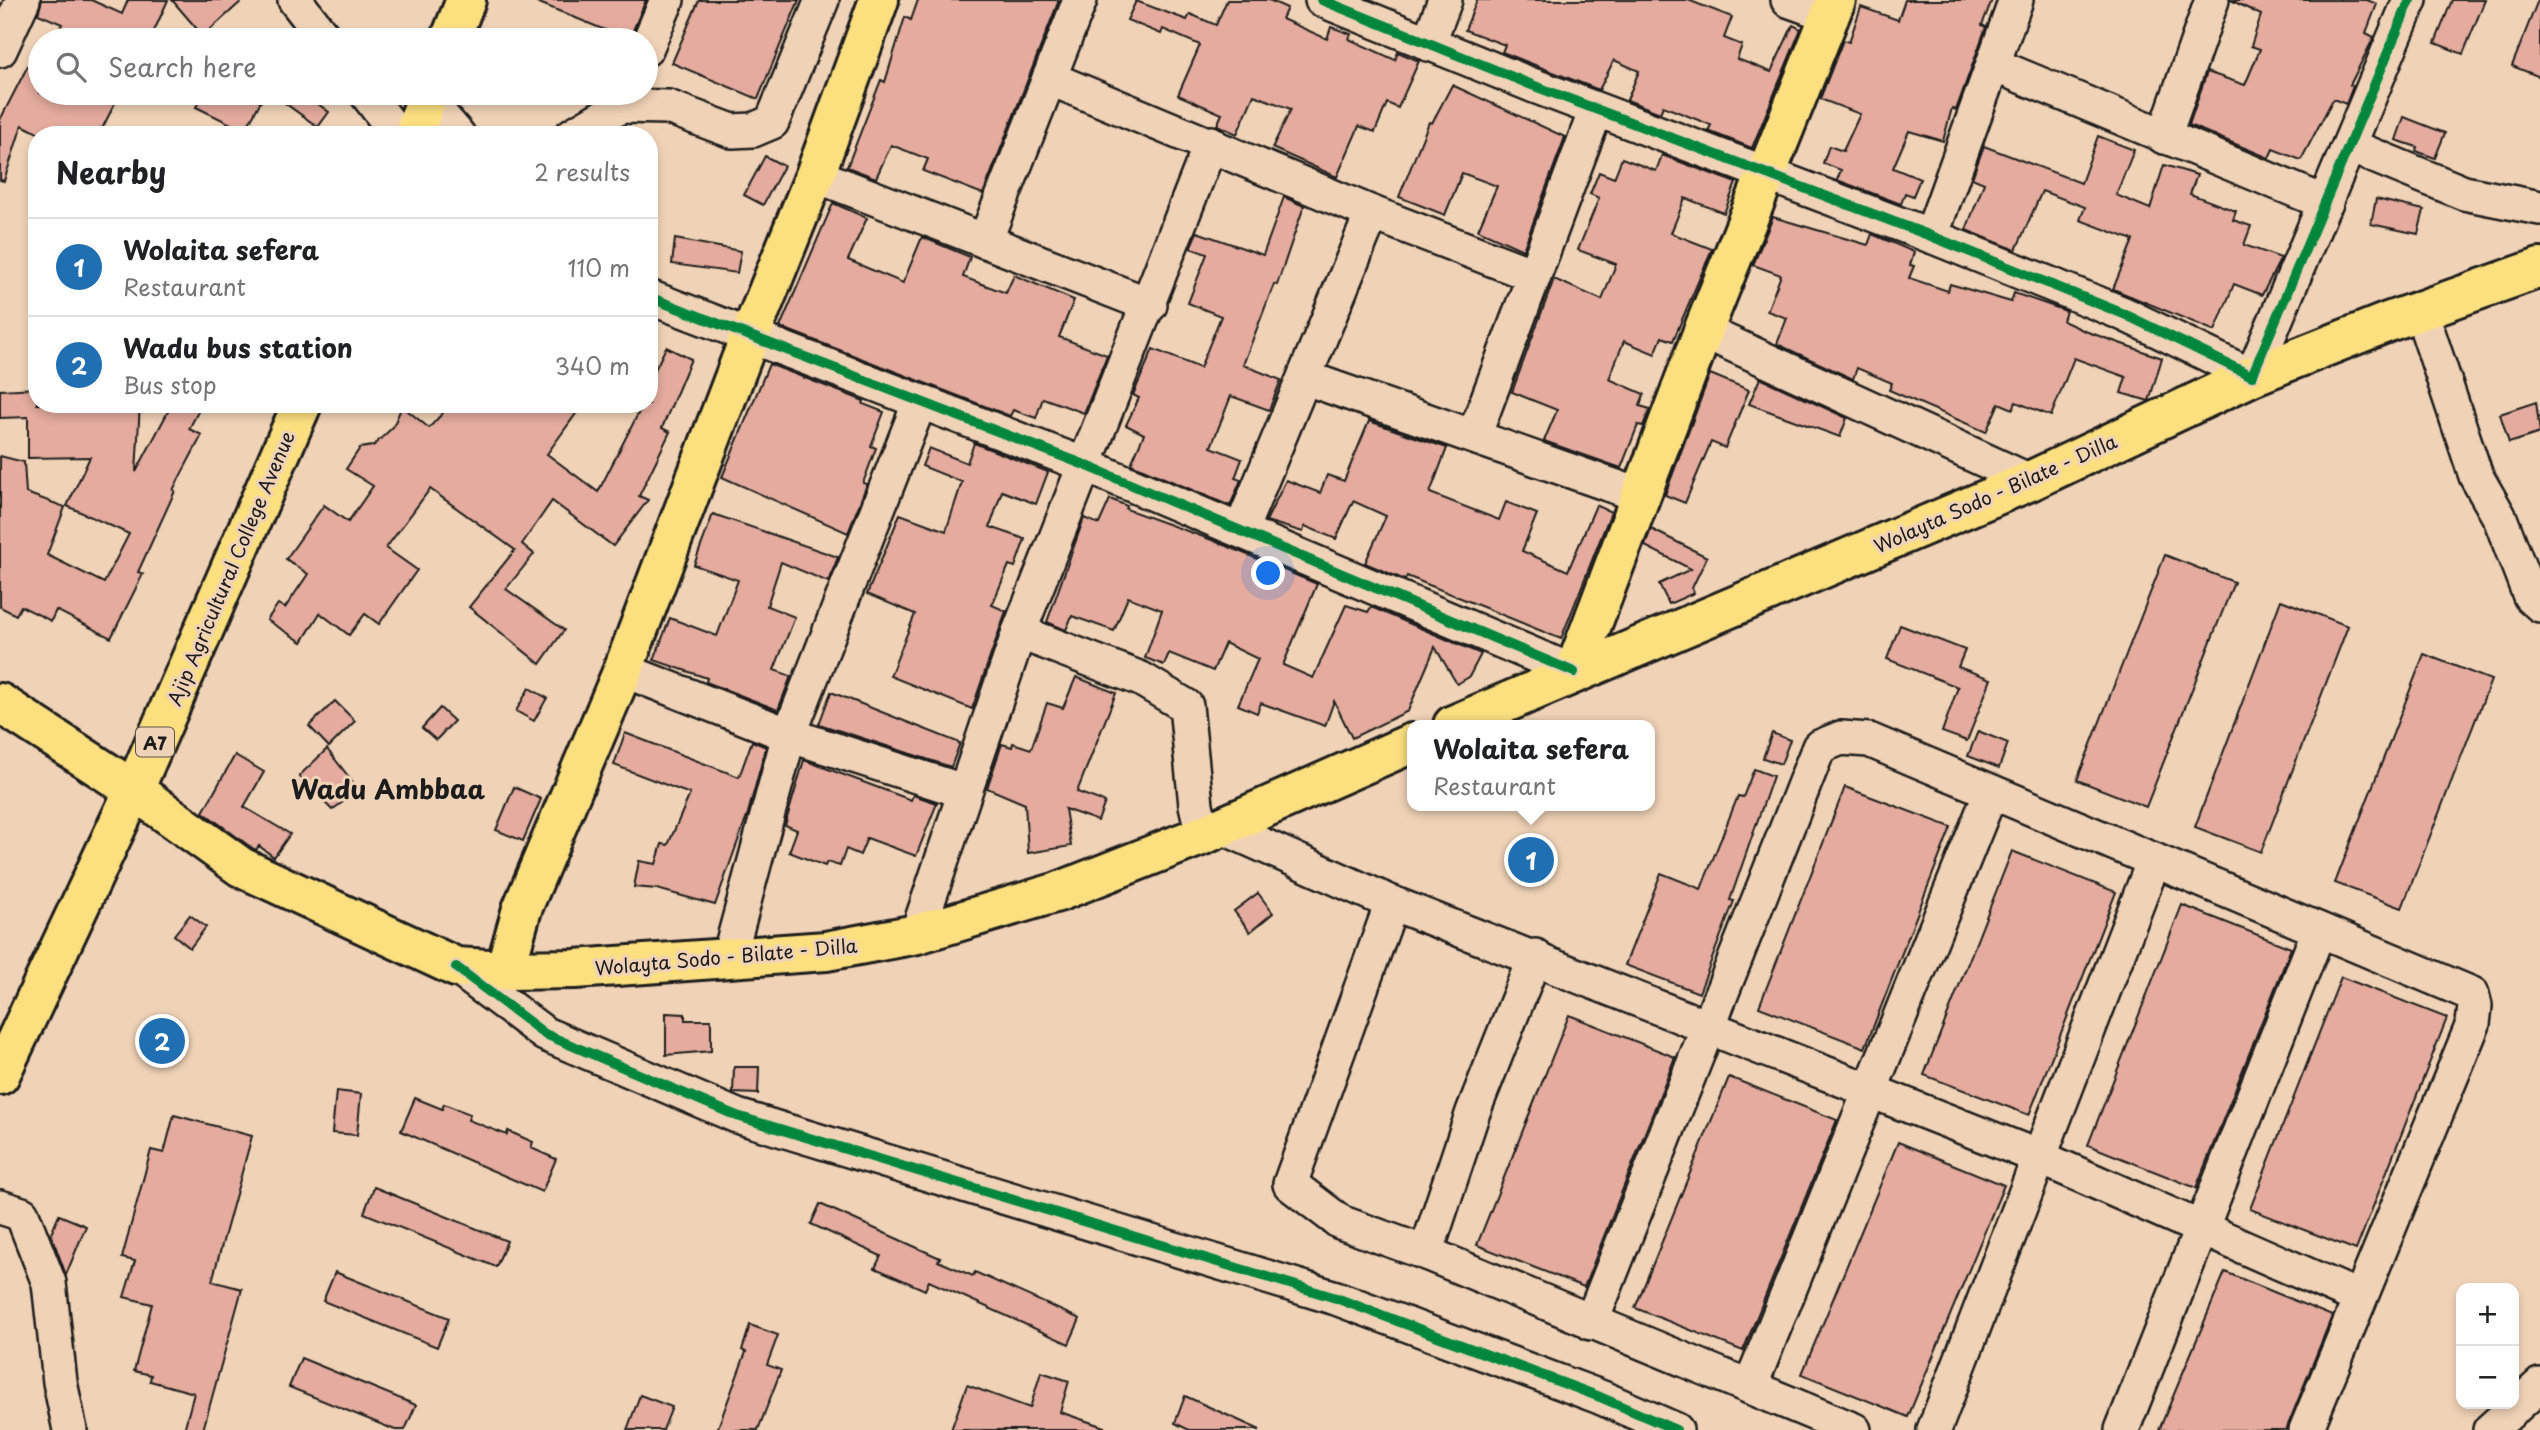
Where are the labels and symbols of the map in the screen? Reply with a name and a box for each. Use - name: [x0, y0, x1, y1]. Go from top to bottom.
- street label: Ajip Agricultural College Avenue: [159, 426, 301, 710]
- street label: Wolayta Sodo - Bilate - Dilla: [1869, 427, 2121, 559]
- your location: [1251, 556, 1285, 590]
- road number: A7: [136, 728, 174, 756]
- district label: Wadu Ambbaa: [291, 769, 485, 808]
- pin: 1: [1508, 834, 1554, 886]
- street label: Wolayta Sodo - Bilate - Dilla: [594, 931, 859, 981]
- pin: 2: [139, 1015, 185, 1067]

